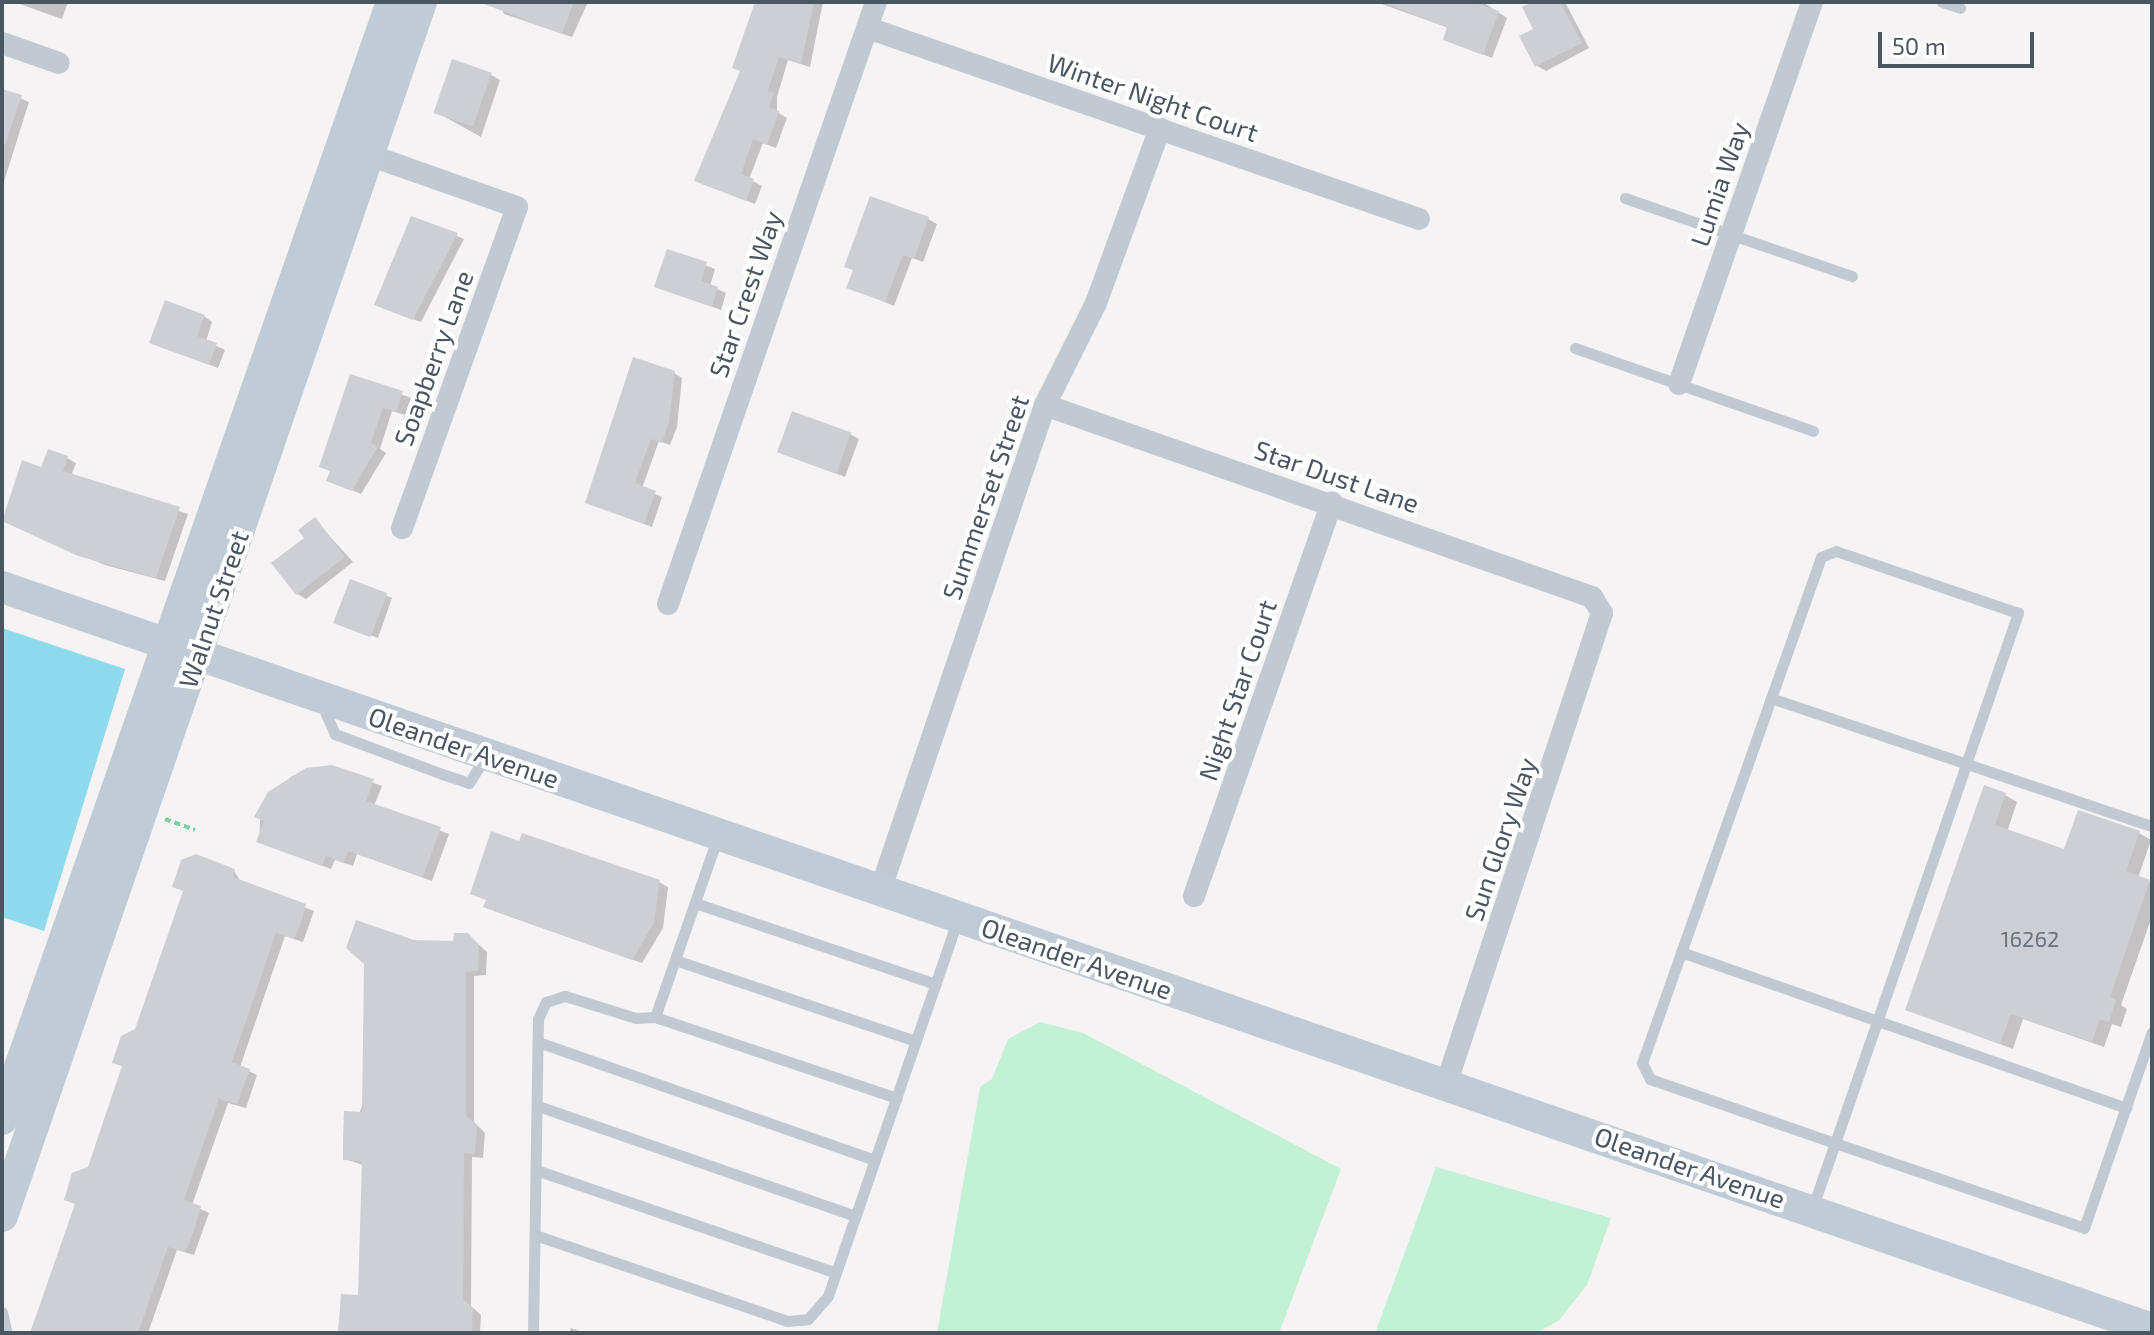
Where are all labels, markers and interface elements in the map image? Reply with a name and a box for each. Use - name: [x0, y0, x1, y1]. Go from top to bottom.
- scale bar: [1882, 16, 2038, 66]
- text: 50 m: [1892, 31, 1946, 60]
- street label: Winter Night Court: [1043, 46, 1263, 148]
- street label: Lumia Way: [1683, 118, 1755, 250]
- street label: Star Crest Way: [702, 206, 788, 382]
- street label: Soapberry Lane: [387, 266, 479, 450]
- street label: Summerset Street: [935, 391, 1035, 603]
- street label: Star Dust Lane: [1250, 433, 1424, 519]
- street label: Walnut Street: [172, 526, 254, 692]
- street label: Night Star Court: [1191, 595, 1283, 785]
- street label: Oleander Avenue: [364, 700, 564, 794]
- street label: Sun Glory Way: [1457, 753, 1543, 925]
- street label: Oleander Avenue: [977, 911, 1177, 1005]
- house number: 16262: [2001, 926, 2059, 952]
- street label: Oleander Avenue: [1590, 1120, 1790, 1214]

